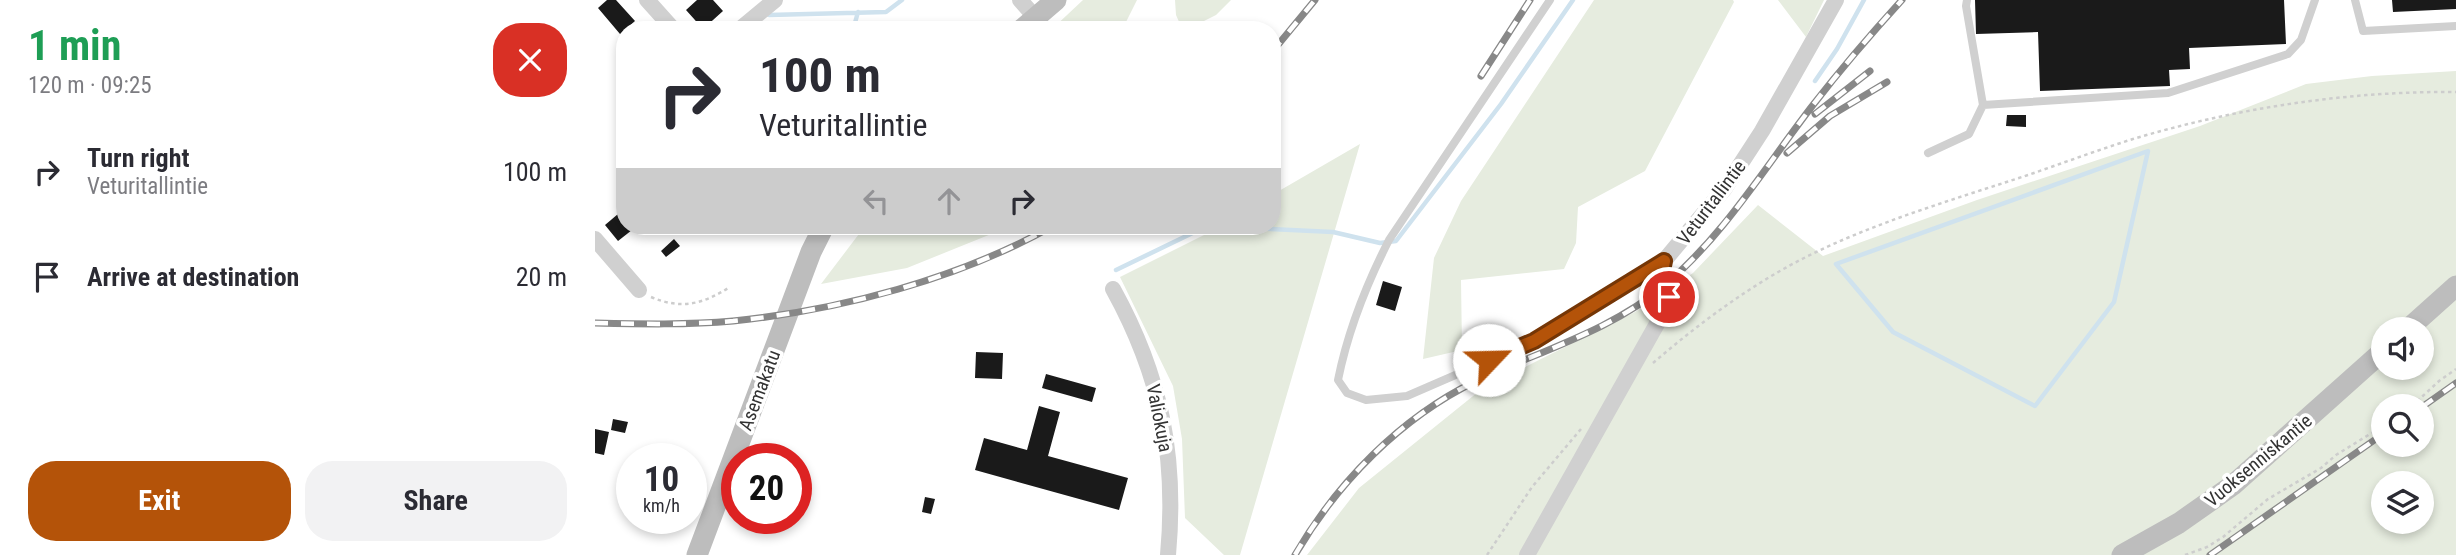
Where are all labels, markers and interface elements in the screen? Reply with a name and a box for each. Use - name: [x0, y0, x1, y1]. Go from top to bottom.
- text: 1 min: [28, 21, 121, 70]
- button: close: [493, 23, 567, 97]
- text: 100 m: [759, 47, 881, 104]
- icon: right: [644, 49, 735, 140]
- text: 120 m · 09:25: [28, 72, 152, 99]
- text: Veturitallintie: [759, 106, 927, 144]
- text: Turn right: [87, 143, 189, 173]
- icon: right: [28, 153, 66, 191]
- street label: Veturitallintie: [1672, 155, 1751, 249]
- text: 100 m: [503, 157, 567, 187]
- text: Veturitallintie: [87, 173, 208, 200]
- icon: left: [857, 182, 895, 220]
- icon: ahead: [930, 182, 968, 220]
- icon: right: [1003, 182, 1041, 220]
- icon: arrive: [28, 258, 66, 296]
- text: Arrive at destination: [87, 262, 299, 292]
- text: 20 m: [516, 262, 567, 292]
- pin: [1639, 267, 1699, 327]
- icon: arrive: [1650, 278, 1688, 316]
- map controls: [2371, 317, 2434, 534]
- button: sound: [2371, 317, 2434, 380]
- position arrow: [1452, 323, 1526, 397]
- street label: Asemakatu: [734, 347, 785, 434]
- street label: Valiokuja: [1142, 382, 1177, 454]
- button: search: [2371, 394, 2434, 457]
- street label: Vuoksenniskantie: [2200, 409, 2317, 512]
- speed limit sign: 20: [721, 443, 812, 534]
- text: 10: [644, 459, 679, 500]
- button: Exit: [28, 461, 291, 541]
- button: Share: [305, 461, 567, 541]
- button: layers: [2371, 471, 2434, 534]
- text: km/h: [643, 495, 680, 516]

